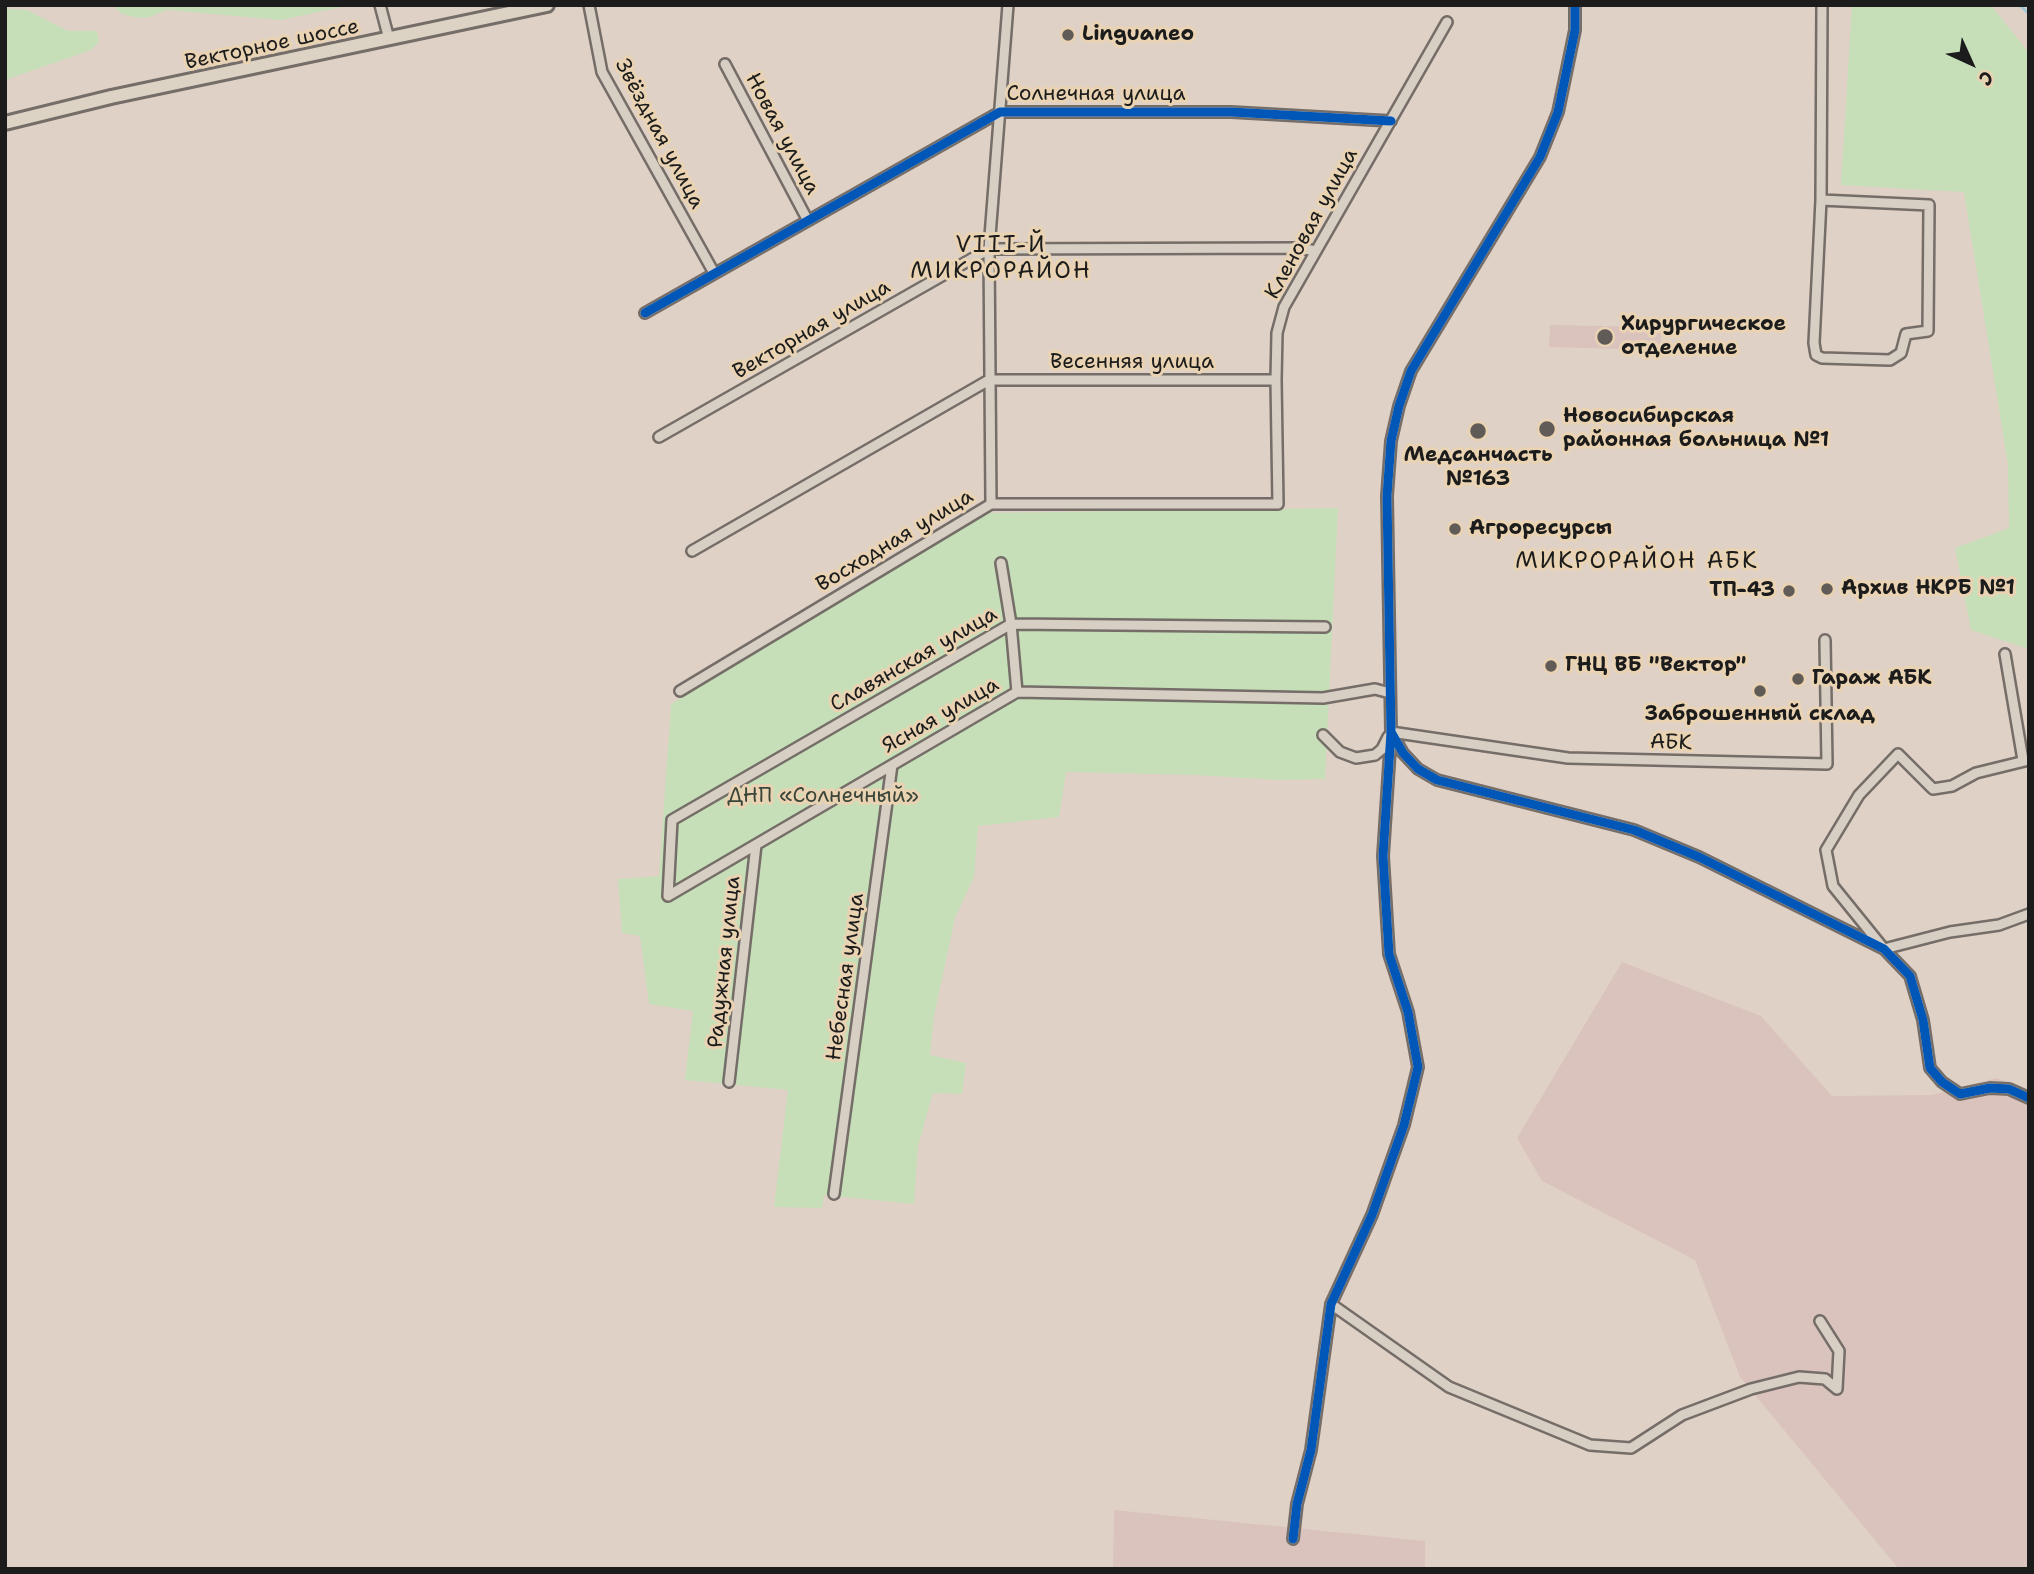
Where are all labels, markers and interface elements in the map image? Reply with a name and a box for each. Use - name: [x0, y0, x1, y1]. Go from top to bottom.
- street label: Векторное шоссе: [183, 14, 361, 76]
- place label: Linguaneo: [1082, 22, 1194, 48]
- marker: Linguaneo: [1060, 27, 1076, 43]
- north arrow: [1936, 28, 2006, 98]
- street label: Звёздная улица: [609, 55, 709, 213]
- text: С: [1973, 65, 1999, 91]
- street label: Новая улица: [739, 69, 825, 199]
- street label: Солнечная улица: [1006, 82, 1186, 108]
- street label: Кленовая улица: [1260, 144, 1364, 304]
- district label: VIII-Й МИКРОРАЙОН: [911, 232, 1091, 286]
- street label: Векторная улица: [729, 275, 895, 385]
- place label: Хирургическое отделение: [1621, 312, 1786, 362]
- marker: Хирургическое отделение: [1595, 327, 1615, 347]
- street label: Весенняя улица: [1050, 350, 1214, 376]
- place label: Новосибирская районная больница №1: [1563, 404, 1829, 454]
- marker: Новосибирская районная больница №1: [1537, 419, 1557, 439]
- marker: Медсанчасть №163: [1468, 421, 1488, 441]
- place label: Медсанчасть №163: [1403, 443, 1553, 493]
- street label: Восходная улица: [812, 484, 978, 598]
- place label: Агроресурсы: [1469, 516, 1612, 542]
- marker: Агроресурсы: [1447, 521, 1463, 537]
- district label: МИКРОРАЙОН АБК: [1517, 548, 1757, 576]
- place label: Архив НКРБ №1: [1841, 576, 2015, 602]
- place label: ТП-43: [1709, 578, 1775, 604]
- marker: Архив НКРБ №1: [1819, 581, 1835, 597]
- marker: ТП-43: [1781, 583, 1797, 599]
- street label: Славянская улица: [826, 602, 1002, 718]
- place label: ГНЦ ВБ "Вектор": [1565, 653, 1747, 679]
- marker: ГНЦ ВБ "Вектор": [1543, 658, 1559, 674]
- place label: Гараж АБК: [1812, 666, 1932, 692]
- marker: Гараж АБК: [1790, 671, 1806, 687]
- street label: Ясная улица: [878, 673, 1004, 759]
- marker: Заброшенный склад: [1752, 683, 1768, 699]
- place label: Заброшенный склад: [1645, 702, 1875, 728]
- street label: АБК: [1650, 730, 1692, 756]
- park label: ДНП «Солнечный»: [727, 784, 919, 810]
- street label: Радужная улица: [703, 875, 747, 1049]
- street label: Небесная улица: [822, 892, 870, 1062]

